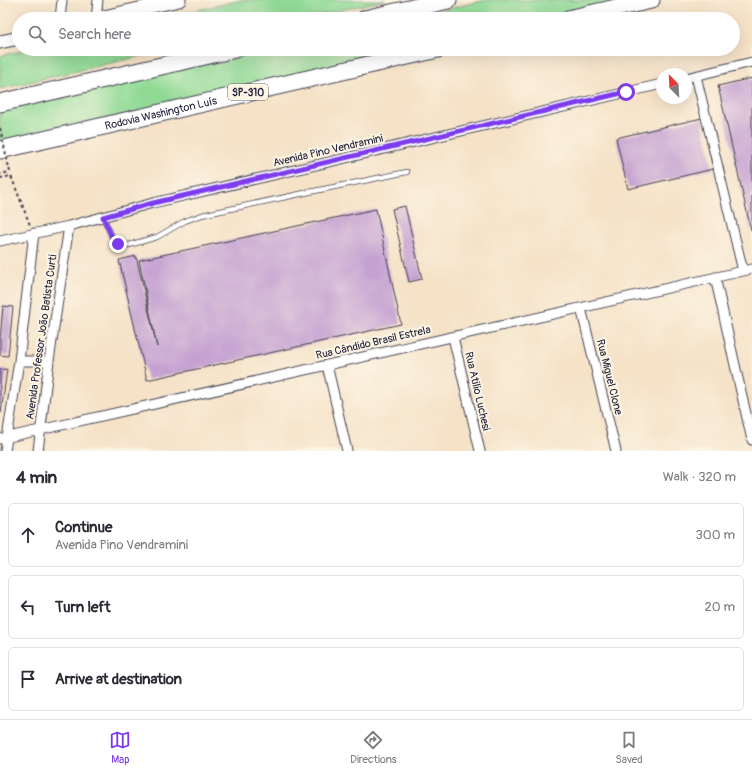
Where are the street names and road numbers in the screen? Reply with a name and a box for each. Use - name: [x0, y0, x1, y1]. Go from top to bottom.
- road number: SP-310: [228, 84, 268, 100]
- street label: Rodovia Washington Luís: [103, 94, 218, 133]
- street label: Avenida Pino Vendramini: [272, 131, 384, 169]
- street label: Avenida Professor João Batista Curti: [23, 254, 60, 420]
- street label: Rua Cândido Brasil Estrela: [314, 323, 432, 362]
- street label: Rua Miguel Clone: [594, 338, 625, 417]
- street label: Rua Atilio Luchesi: [462, 350, 493, 432]

